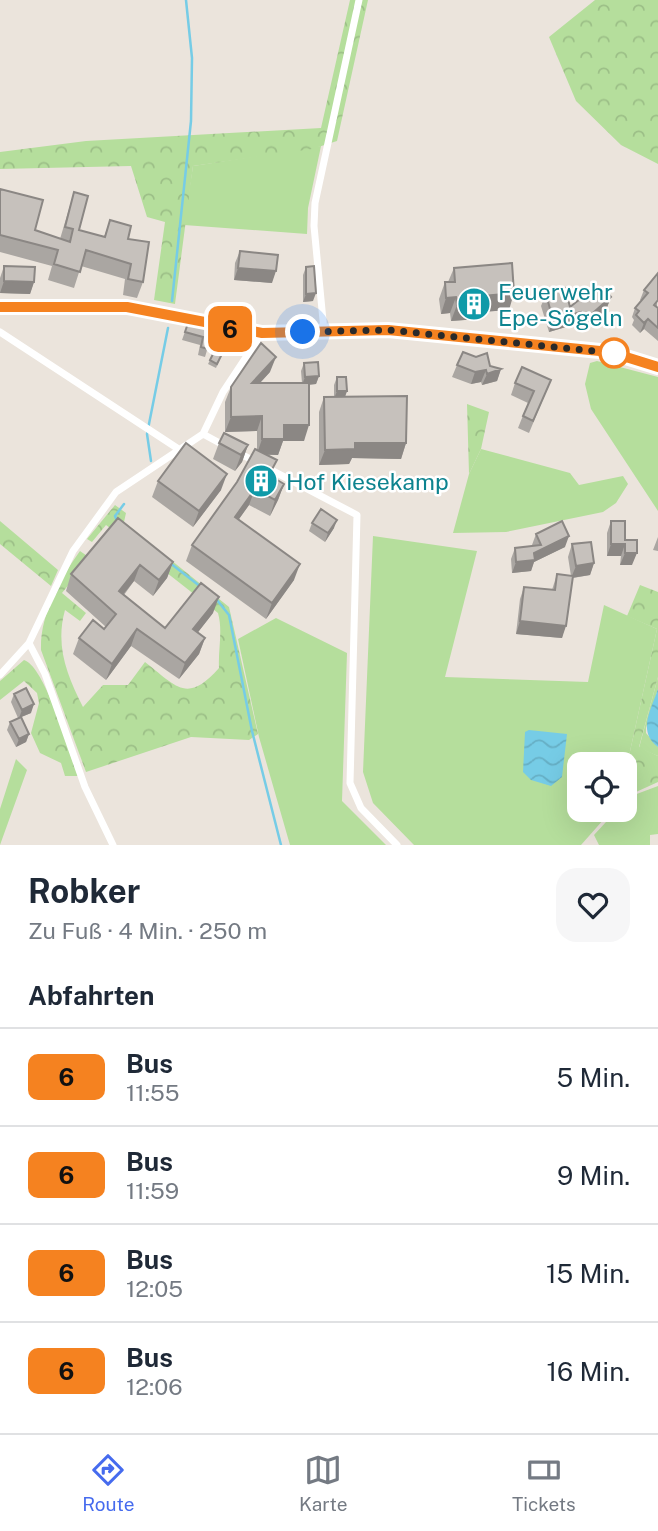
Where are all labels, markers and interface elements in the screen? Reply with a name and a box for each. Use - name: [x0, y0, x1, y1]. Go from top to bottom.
- place label: Feuerwehr Epe-Sögeln: [498, 278, 623, 331]
- building icon: Feuerwehr Epe-Sögeln: [455, 285, 493, 323]
- line badge: 6: [207, 306, 253, 352]
- your location: [285, 314, 320, 349]
- text: 6: [222, 315, 238, 343]
- unlabelled marker: [599, 338, 629, 368]
- building icon: Hof Kiesekamp: [242, 462, 280, 500]
- place label: Hof Kiesekamp: [286, 468, 449, 495]
- map controls: [567, 752, 637, 822]
- button: locate: [567, 752, 637, 822]
- button: heart: [556, 868, 630, 942]
- text: Robker: [28, 872, 140, 910]
- text: Zu Fuß · 4 Min. · 250 m: [28, 917, 267, 944]
- text: Abfahrten: [28, 980, 154, 1011]
- text: Bus: [126, 1048, 173, 1079]
- text: 5 Min.: [557, 1062, 630, 1093]
- text: 6: [59, 1063, 74, 1091]
- text: 11:55: [126, 1079, 179, 1106]
- text: Bus: [126, 1146, 173, 1177]
- text: 9 Min.: [557, 1160, 630, 1191]
- text: 6: [59, 1161, 74, 1189]
- text: 11:59: [126, 1177, 179, 1204]
- text: Bus: [126, 1244, 173, 1275]
- text: 15 Min.: [546, 1258, 630, 1289]
- text: 6: [59, 1259, 74, 1287]
- text: 12:05: [126, 1275, 183, 1302]
- text: Bus: [126, 1342, 173, 1373]
- text: 16 Min.: [546, 1356, 630, 1387]
- text: 6: [59, 1357, 74, 1385]
- text: 12:06: [126, 1373, 183, 1400]
- tab: Route: [82, 1451, 134, 1515]
- tab: Karte: [299, 1451, 347, 1515]
- tab: Tickets: [512, 1451, 576, 1515]

